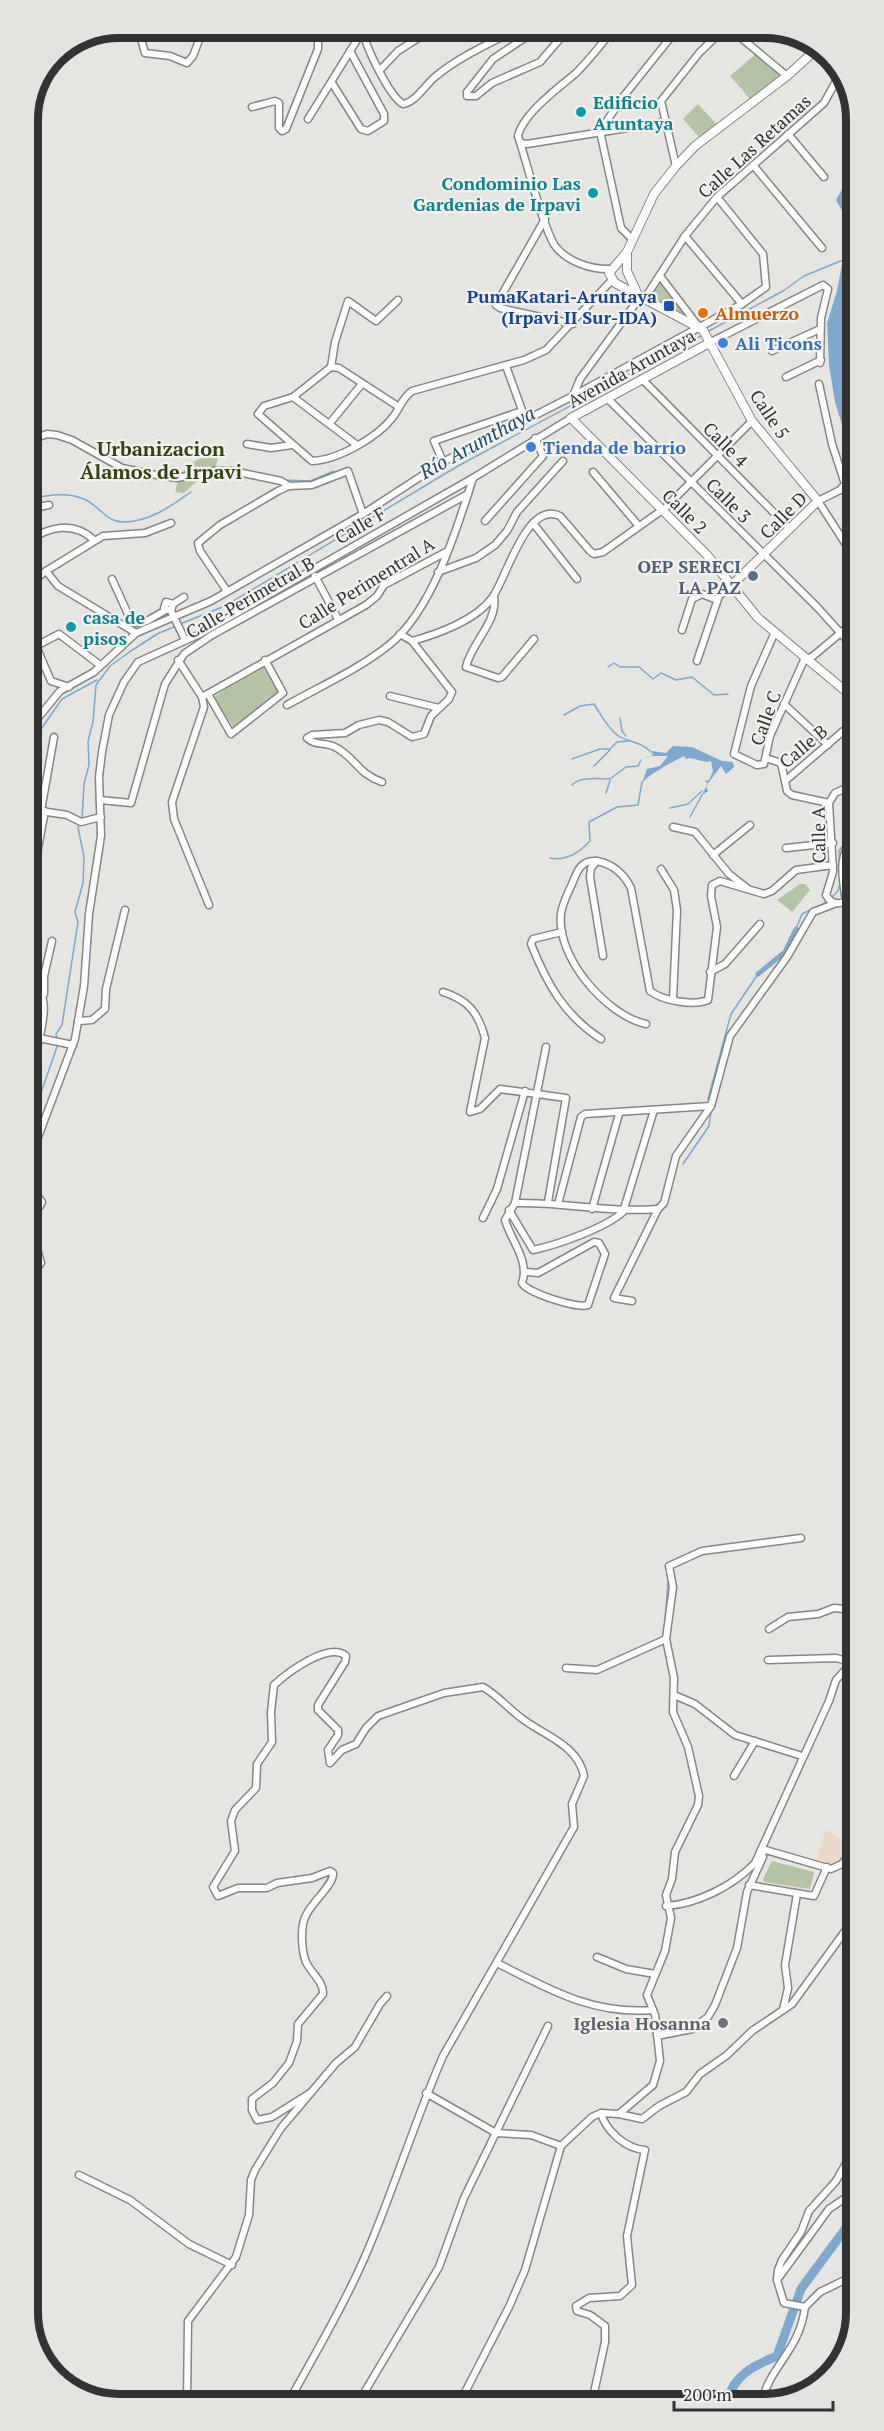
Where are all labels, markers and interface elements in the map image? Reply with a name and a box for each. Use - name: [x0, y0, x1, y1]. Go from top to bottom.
- street label: Calle Las Retamas: [692, 89, 816, 203]
- place label: Edificio Aruntaya: [593, 90, 673, 135]
- marker: Edificio Aruntaya: [574, 105, 588, 119]
- place label: Condominio Las Gardenias de Irpavi: [413, 171, 581, 216]
- marker: Condominio Las Gardenias de Irpavi: [586, 186, 600, 200]
- place label: PumaKatari-Aruntaya (Irpavi II Sur-IDA): [467, 284, 657, 329]
- marker: PumaKatari-Aruntaya (Irpavi II Sur-IDA): [662, 299, 676, 313]
- place label: Almuerzo: [715, 301, 799, 325]
- marker: Almuerzo: [696, 306, 710, 320]
- street label: Avenida Aruntaya: [563, 323, 699, 413]
- place label: Ali Ticons: [735, 331, 822, 355]
- marker: Ali Ticons: [716, 336, 730, 350]
- street label: Calle 5: [745, 385, 795, 443]
- water label: Río Arumthaya: [413, 399, 540, 485]
- street label: Calle 4: [698, 416, 754, 472]
- district label: Urbanizacion Álamos de Irpavi: [80, 435, 242, 485]
- place label: Tienda de barrio: [543, 435, 686, 459]
- marker: Tienda de barrio: [524, 440, 538, 454]
- street label: Calle 3: [701, 472, 757, 528]
- street label: Calle 2: [657, 483, 713, 539]
- street label: Calle D: [754, 486, 812, 544]
- street label: Calle F: [330, 501, 390, 549]
- street label: Calle Perimentral A: [293, 531, 439, 635]
- street label: Calle Perimetral B: [181, 550, 319, 644]
- place label: OEP SERECI LA PAZ: [637, 554, 741, 599]
- marker: OEP SERECI LA PAZ: [746, 569, 760, 583]
- place label: casa de pisos: [83, 605, 146, 650]
- marker: casa de pisos: [64, 620, 78, 634]
- street label: Calle C: [744, 687, 786, 749]
- street label: Calle B: [774, 719, 832, 773]
- street label: Calle A: [805, 806, 830, 864]
- place label: Iglesia Hosanna: [574, 2011, 711, 2035]
- marker: Iglesia Hosanna: [716, 2016, 730, 2030]
- scale bar: [674, 2374, 833, 2412]
- text: 200 m: [683, 2382, 732, 2406]

